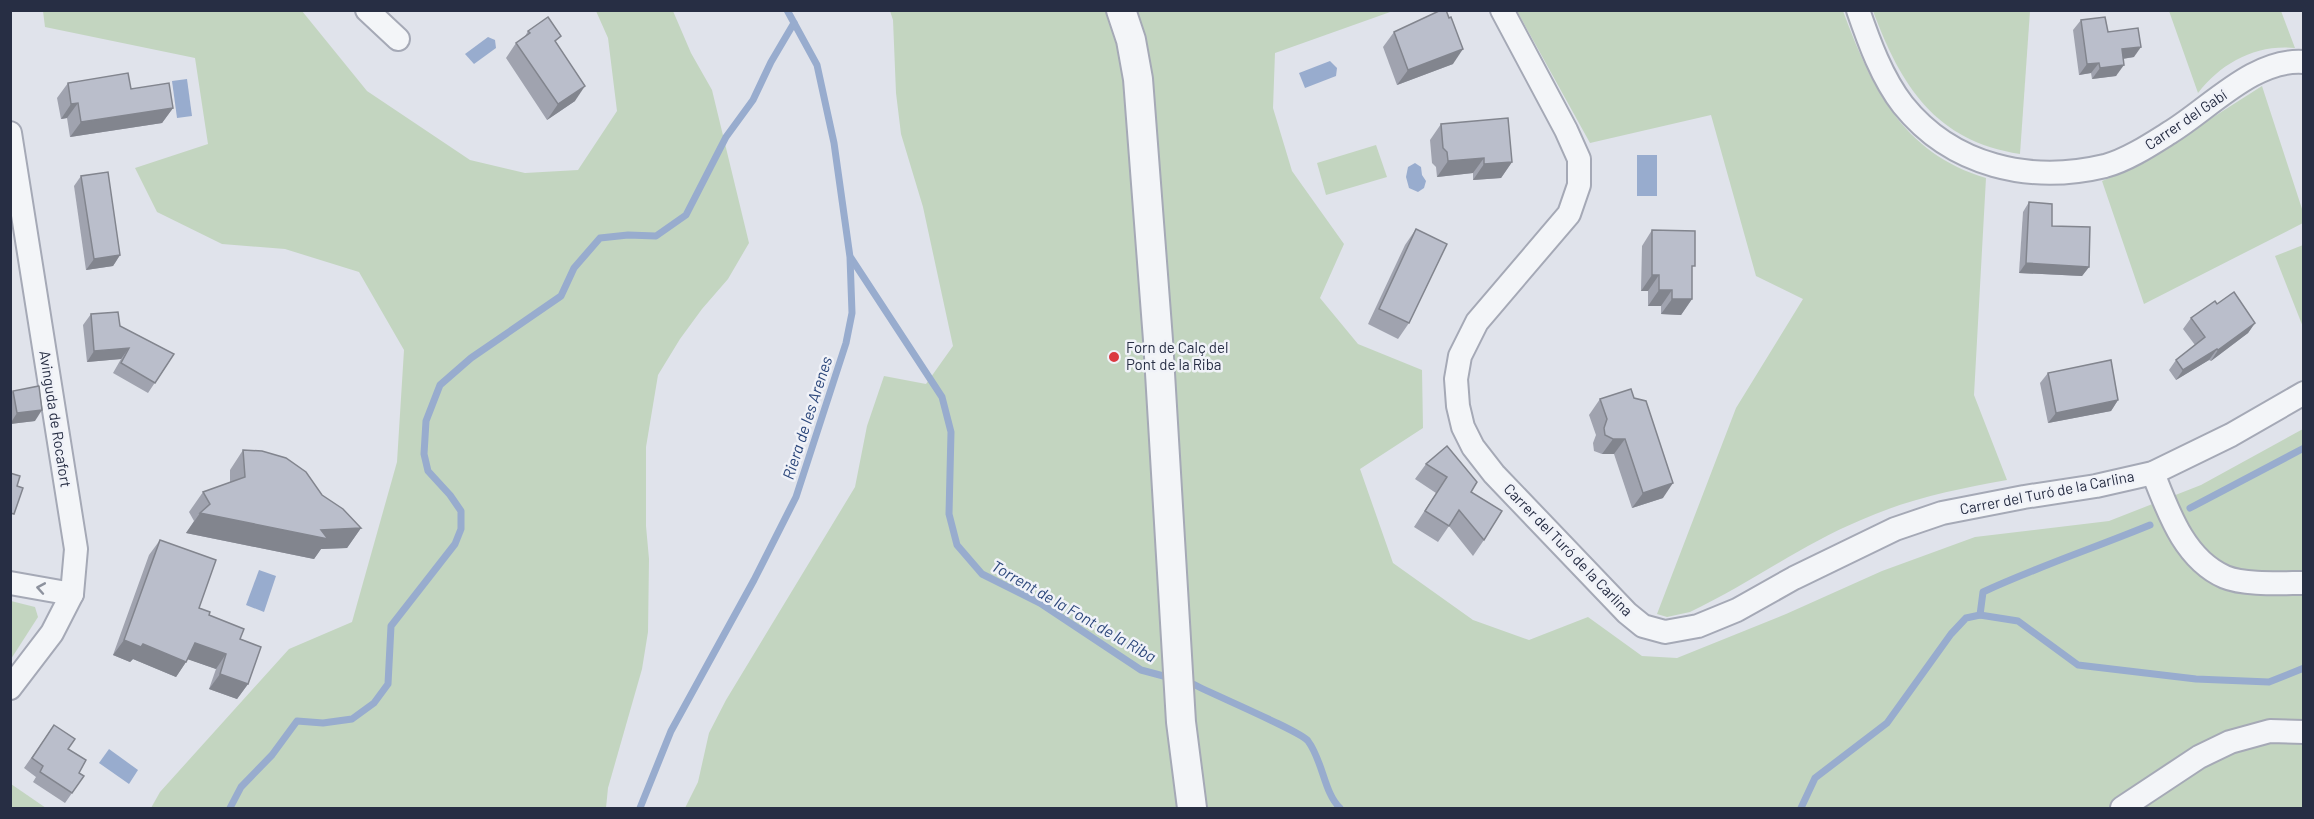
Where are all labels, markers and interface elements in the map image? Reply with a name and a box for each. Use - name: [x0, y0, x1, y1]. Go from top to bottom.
- street label: Carrer del Gabí: [2141, 85, 2230, 153]
- place label: Forn de Calç del Pont de la Riba: [1126, 338, 1228, 373]
- street label: Avinguda de Rocafort: [36, 349, 76, 489]
- marker: Forn de Calç del Pont de la Riba: [1107, 350, 1121, 364]
- water label: Riera de les Arenes: [778, 354, 835, 482]
- street label: Carrer del Turó de la Carlina: [1958, 466, 2136, 518]
- street label: Carrer del Turó de la Carlina: [1501, 479, 1637, 619]
- water label: Torrent de la Font de la Riba: [989, 556, 1160, 666]
- one-way arrow: [37, 583, 46, 595]

